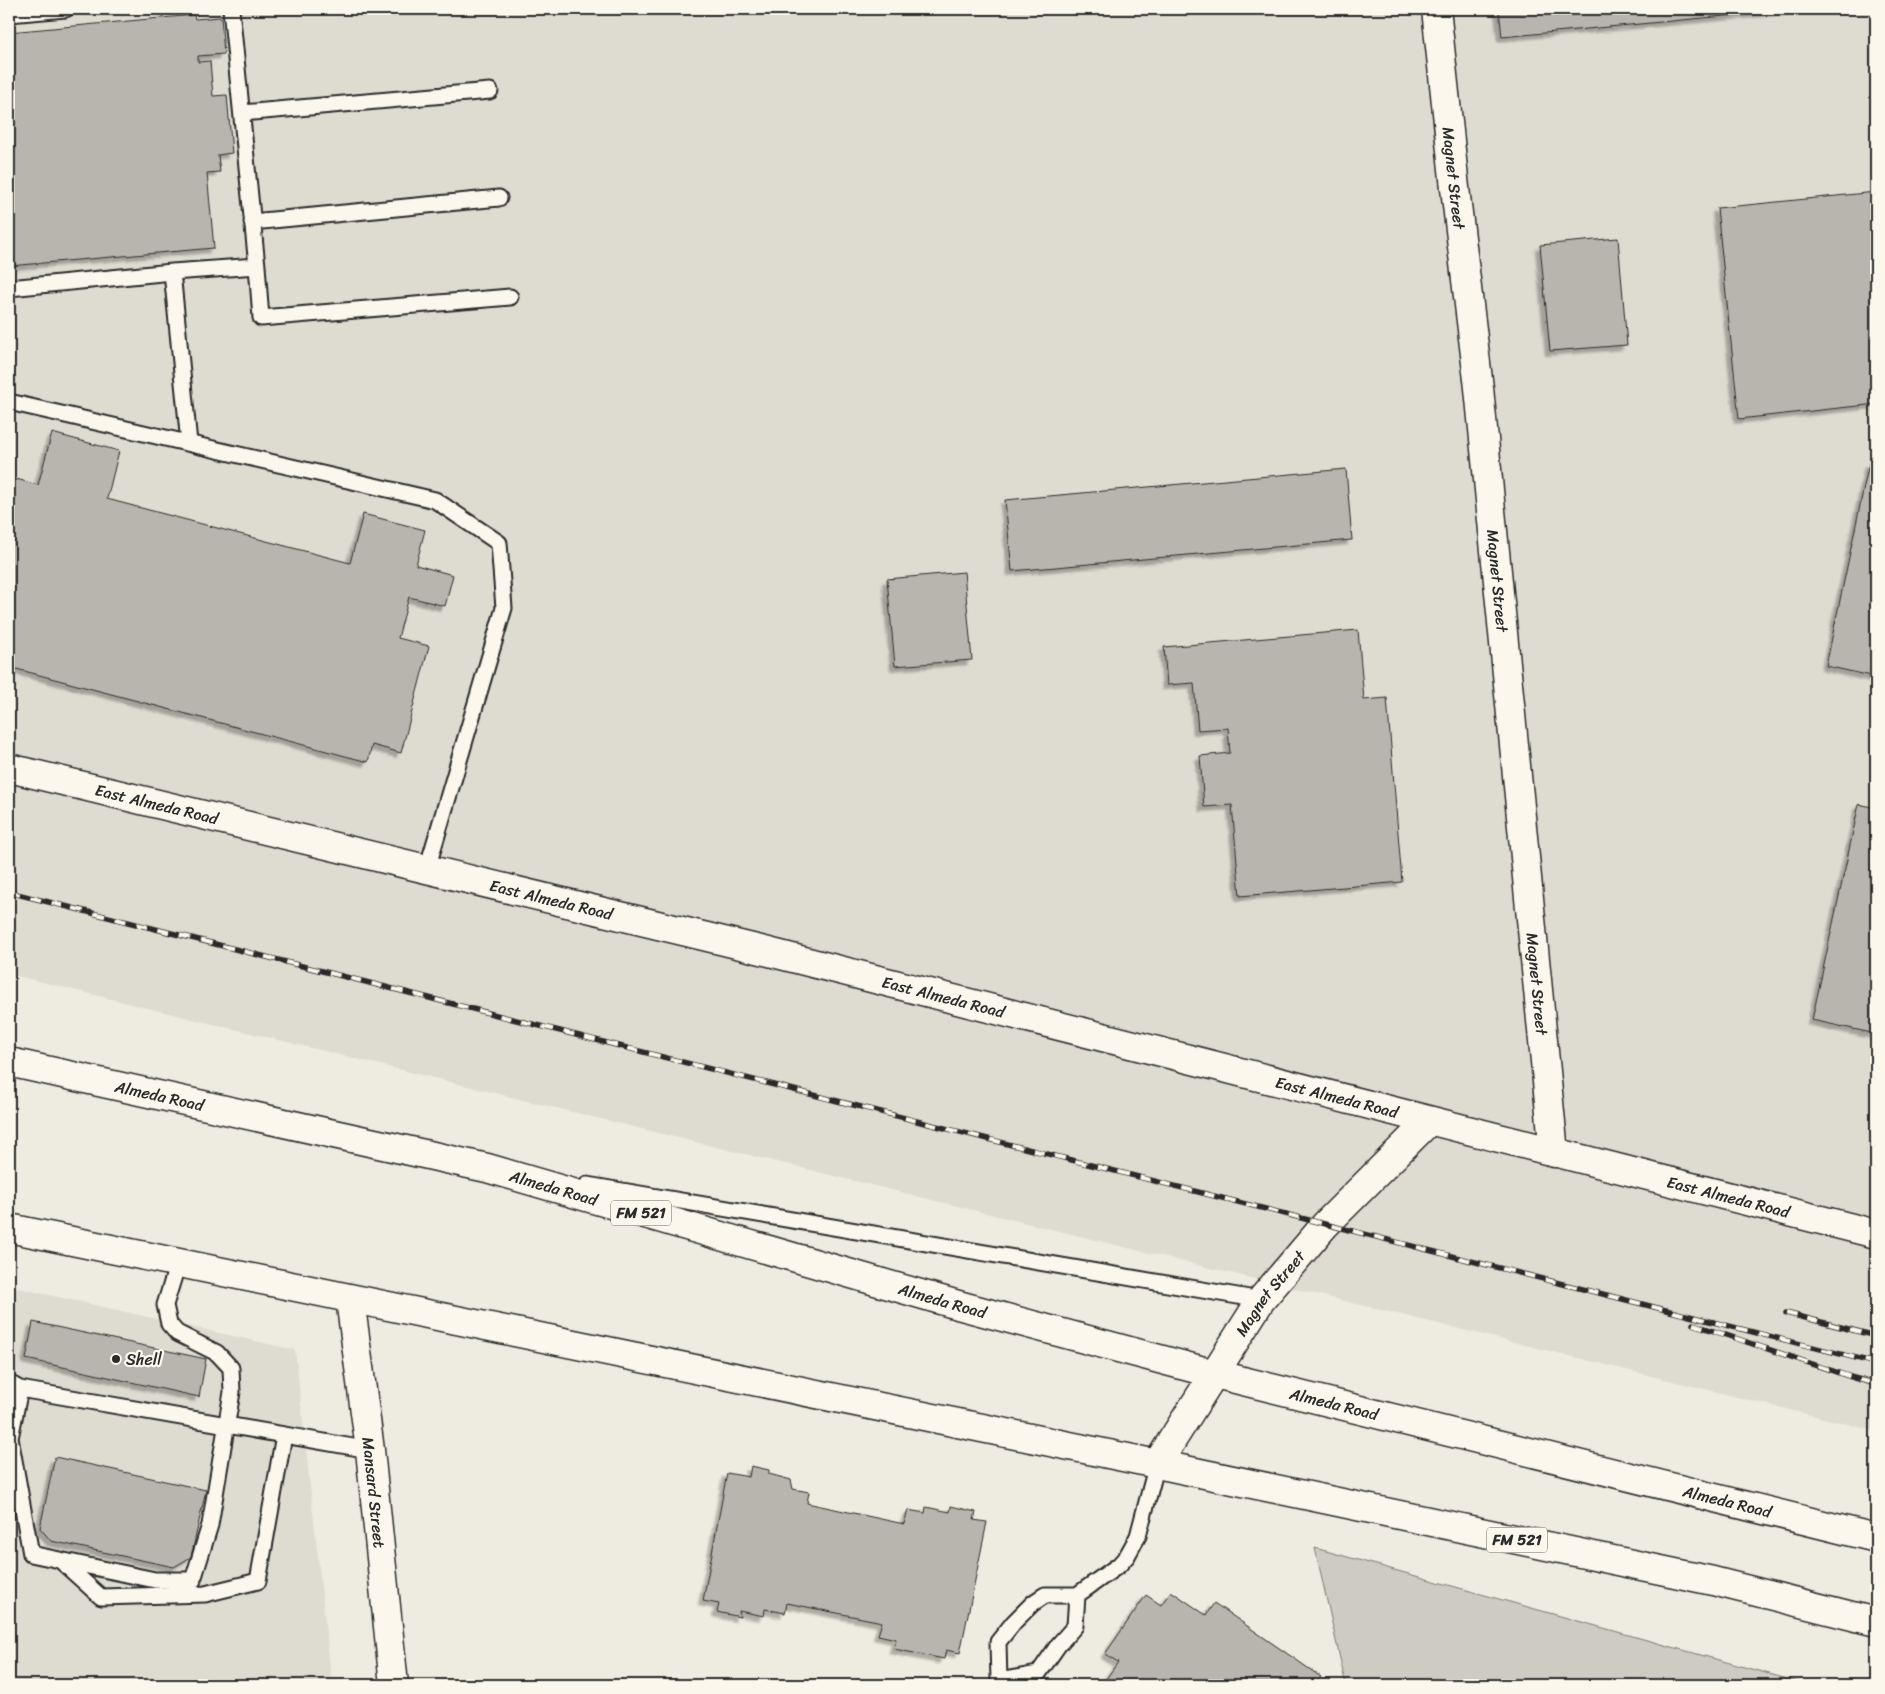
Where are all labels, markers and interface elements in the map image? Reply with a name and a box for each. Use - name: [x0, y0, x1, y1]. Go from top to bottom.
- street label: Magnet Street: [1434, 126, 1474, 231]
- street label: Magnet Street: [1478, 528, 1517, 634]
- street label: East Almeda Road: [92, 775, 223, 833]
- street label: East Almeda Road: [487, 871, 617, 929]
- street label: Magnet Street: [1517, 931, 1556, 1037]
- street label: East Almeda Road: [879, 967, 1009, 1027]
- street label: East Almeda Road: [1272, 1068, 1403, 1127]
- street label: Almeda Road: [111, 1072, 208, 1120]
- street label: Almeda Road: [505, 1161, 602, 1215]
- street label: East Almeda Road: [1664, 1167, 1794, 1227]
- road number: FM 521: [611, 1200, 671, 1226]
- street label: Magnet Street: [1227, 1243, 1313, 1342]
- street label: Almeda Road: [894, 1274, 991, 1327]
- place label: Shell: [126, 1345, 162, 1374]
- marker: Shell: [110, 1353, 122, 1365]
- street label: Almeda Road: [1286, 1379, 1383, 1429]
- street label: Mansard Street: [353, 1435, 394, 1549]
- street label: Almeda Road: [1679, 1476, 1776, 1527]
- road number: FM 521: [1487, 1528, 1547, 1552]

